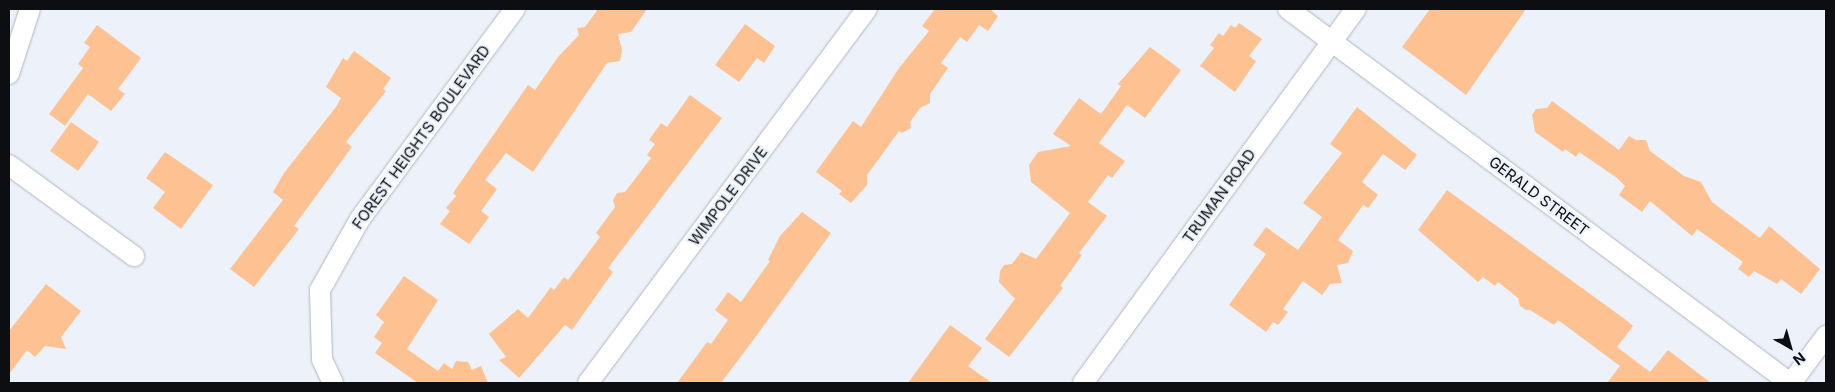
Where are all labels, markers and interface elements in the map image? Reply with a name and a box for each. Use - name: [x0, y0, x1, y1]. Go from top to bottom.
- street label: FOREST HEIGHTS BOULEVARD: [348, 42, 494, 232]
- street label: WIMPOLE DRIVE: [685, 143, 771, 249]
- street label: TRUMAN ROAD: [1179, 146, 1259, 246]
- street label: GERALD STREET: [1486, 153, 1592, 239]
- north arrow: [1765, 322, 1815, 372]
- text: N: [1790, 349, 1809, 369]

